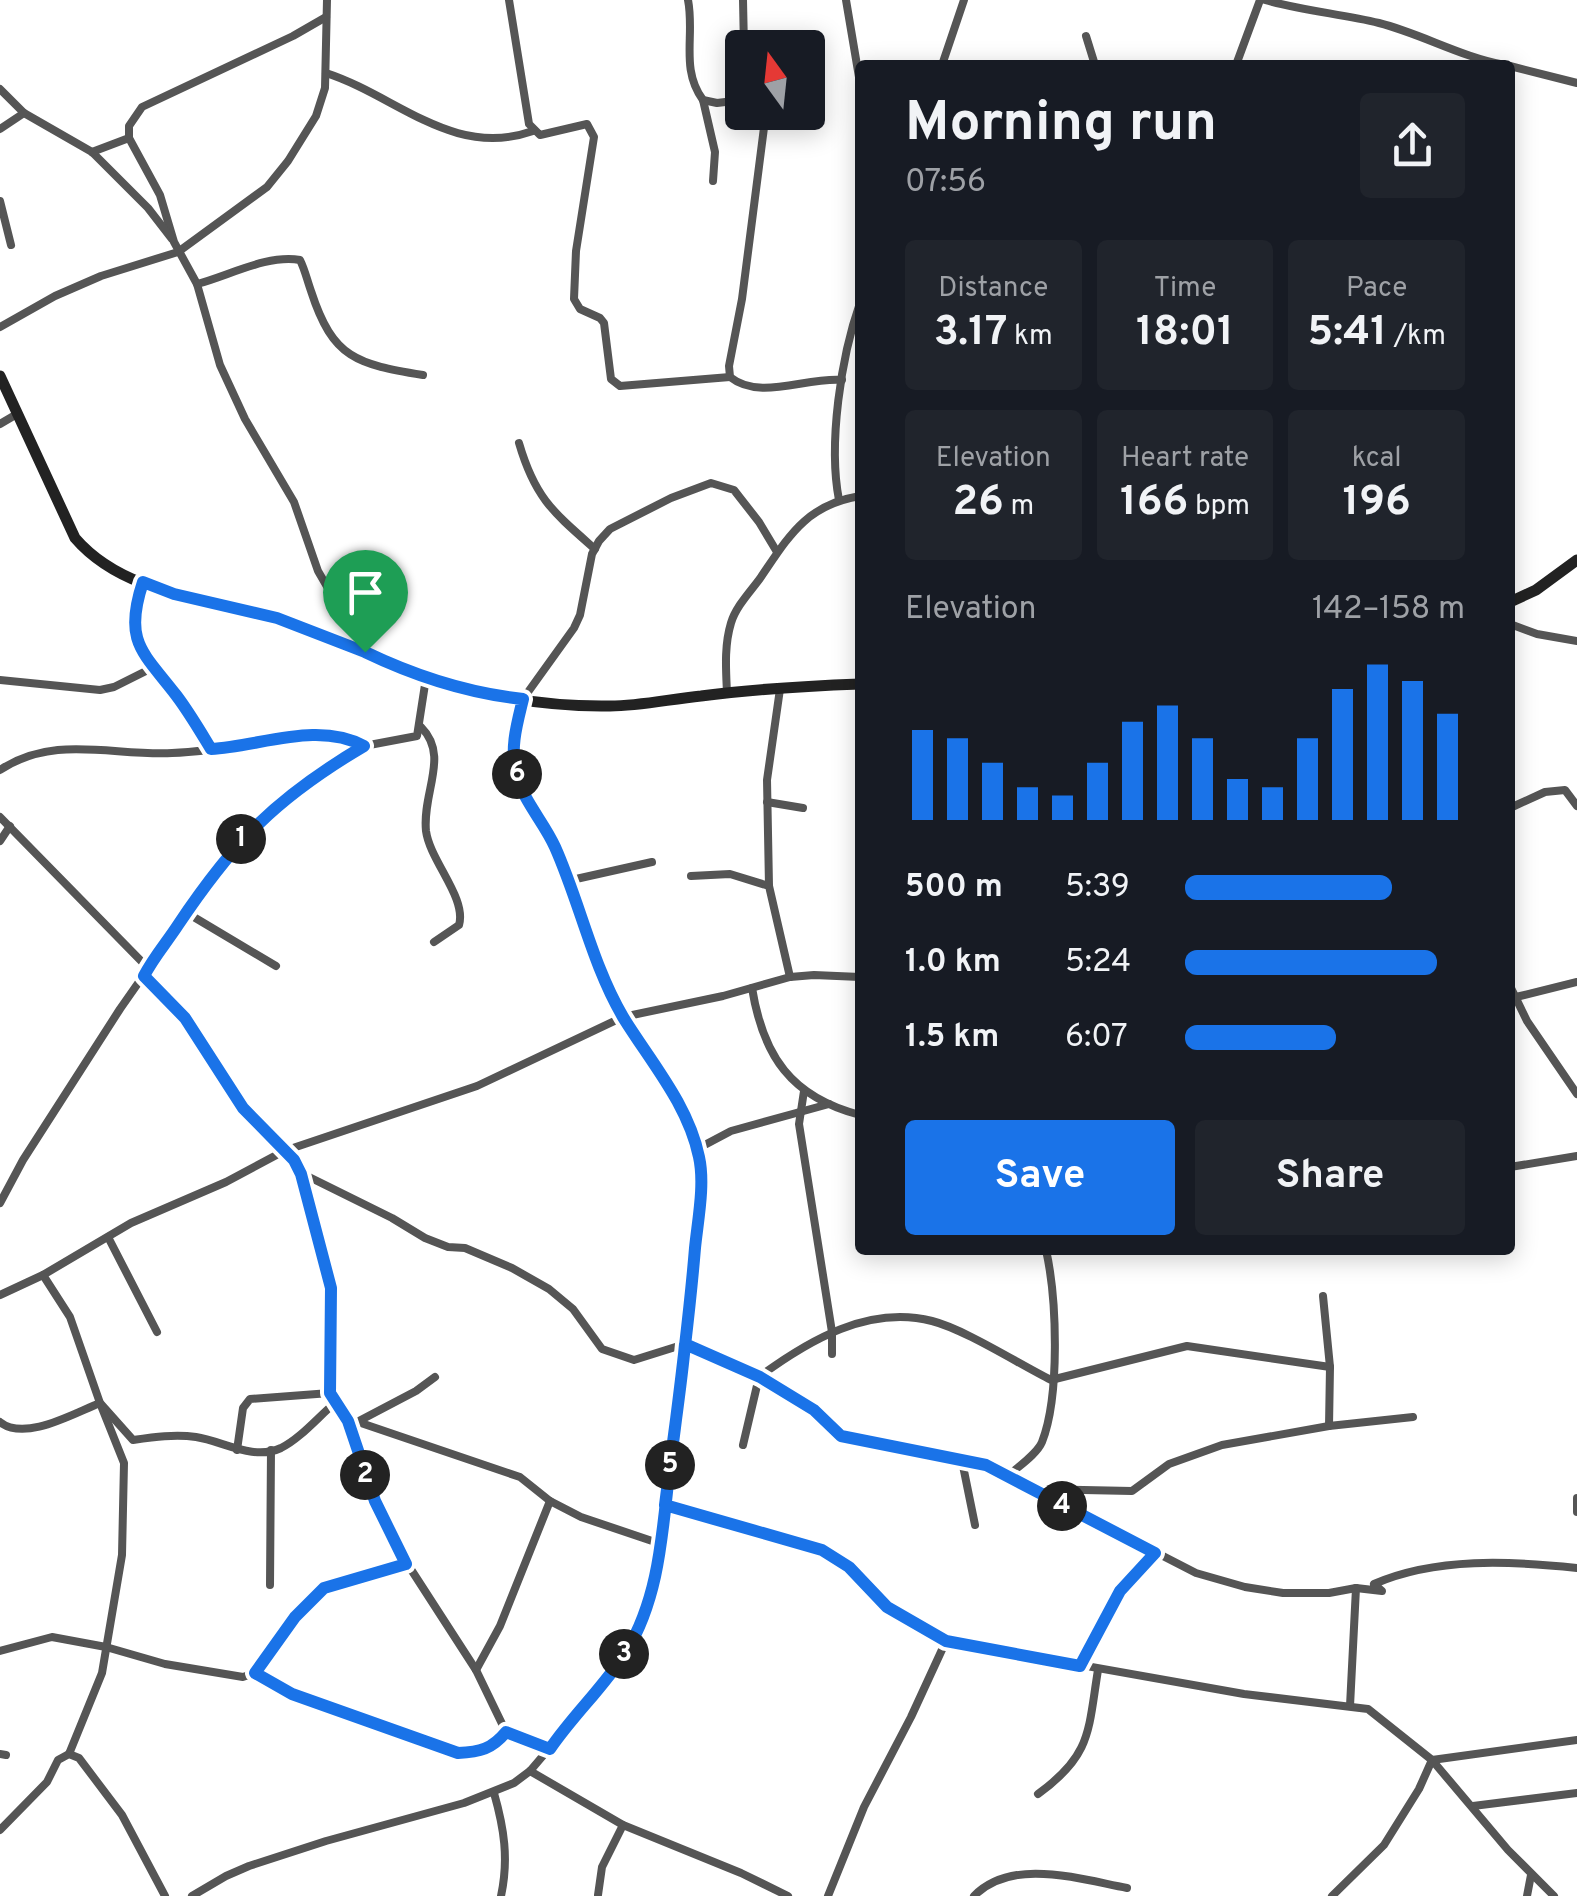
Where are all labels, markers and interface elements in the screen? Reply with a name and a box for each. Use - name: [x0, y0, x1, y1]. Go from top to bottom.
- north arrow: [725, 30, 825, 130]
- map controls: [725, 30, 825, 130]
- text: Morning run: [905, 90, 1217, 160]
- button: share: [1360, 93, 1465, 198]
- text: 07:56: [905, 163, 986, 203]
- text: Distance: [938, 271, 1048, 307]
- text: Time: [1154, 271, 1216, 307]
- text: Pace: [1346, 271, 1407, 307]
- text: 3.17: [934, 307, 1007, 360]
- text: 18:01: [1136, 307, 1234, 360]
- text: 5:41: [1307, 307, 1387, 360]
- text: km: [1007, 319, 1053, 355]
- text: /km: [1387, 319, 1446, 355]
- text: Elevation: [936, 441, 1051, 477]
- text: Heart rate: [1121, 441, 1249, 477]
- text: kcal: [1352, 441, 1402, 477]
- text: 26: [952, 477, 1004, 530]
- text: 166: [1120, 477, 1188, 530]
- text: 196: [1342, 477, 1411, 530]
- text: m: [1004, 489, 1034, 525]
- text: bpm: [1188, 489, 1250, 525]
- pin: [323, 550, 408, 653]
- icon: arrive: [338, 565, 393, 620]
- text: Elevation: [905, 590, 1037, 630]
- text: 142–158 m: [1312, 590, 1465, 630]
- pin: 6: [492, 749, 542, 799]
- text: 6: [508, 756, 526, 792]
- pin: 1: [216, 814, 266, 864]
- text: 1: [235, 821, 247, 857]
- text: 500 m: [905, 868, 1003, 908]
- text: 5:39: [1065, 868, 1130, 908]
- text: 1.0 km: [905, 943, 1001, 983]
- text: 5:24: [1065, 943, 1131, 983]
- text: 1.5 km: [905, 1018, 999, 1058]
- text: 6:07: [1065, 1018, 1128, 1058]
- button: Save: [905, 1120, 1175, 1235]
- button: Share: [1195, 1120, 1465, 1235]
- pin: 5: [645, 1440, 695, 1490]
- text: 5: [661, 1447, 679, 1483]
- pin: 2: [340, 1450, 390, 1500]
- text: 2: [356, 1457, 374, 1493]
- pin: 4: [1037, 1481, 1087, 1531]
- text: 4: [1053, 1488, 1071, 1524]
- pin: 3: [599, 1629, 649, 1679]
- text: 3: [616, 1636, 632, 1672]

